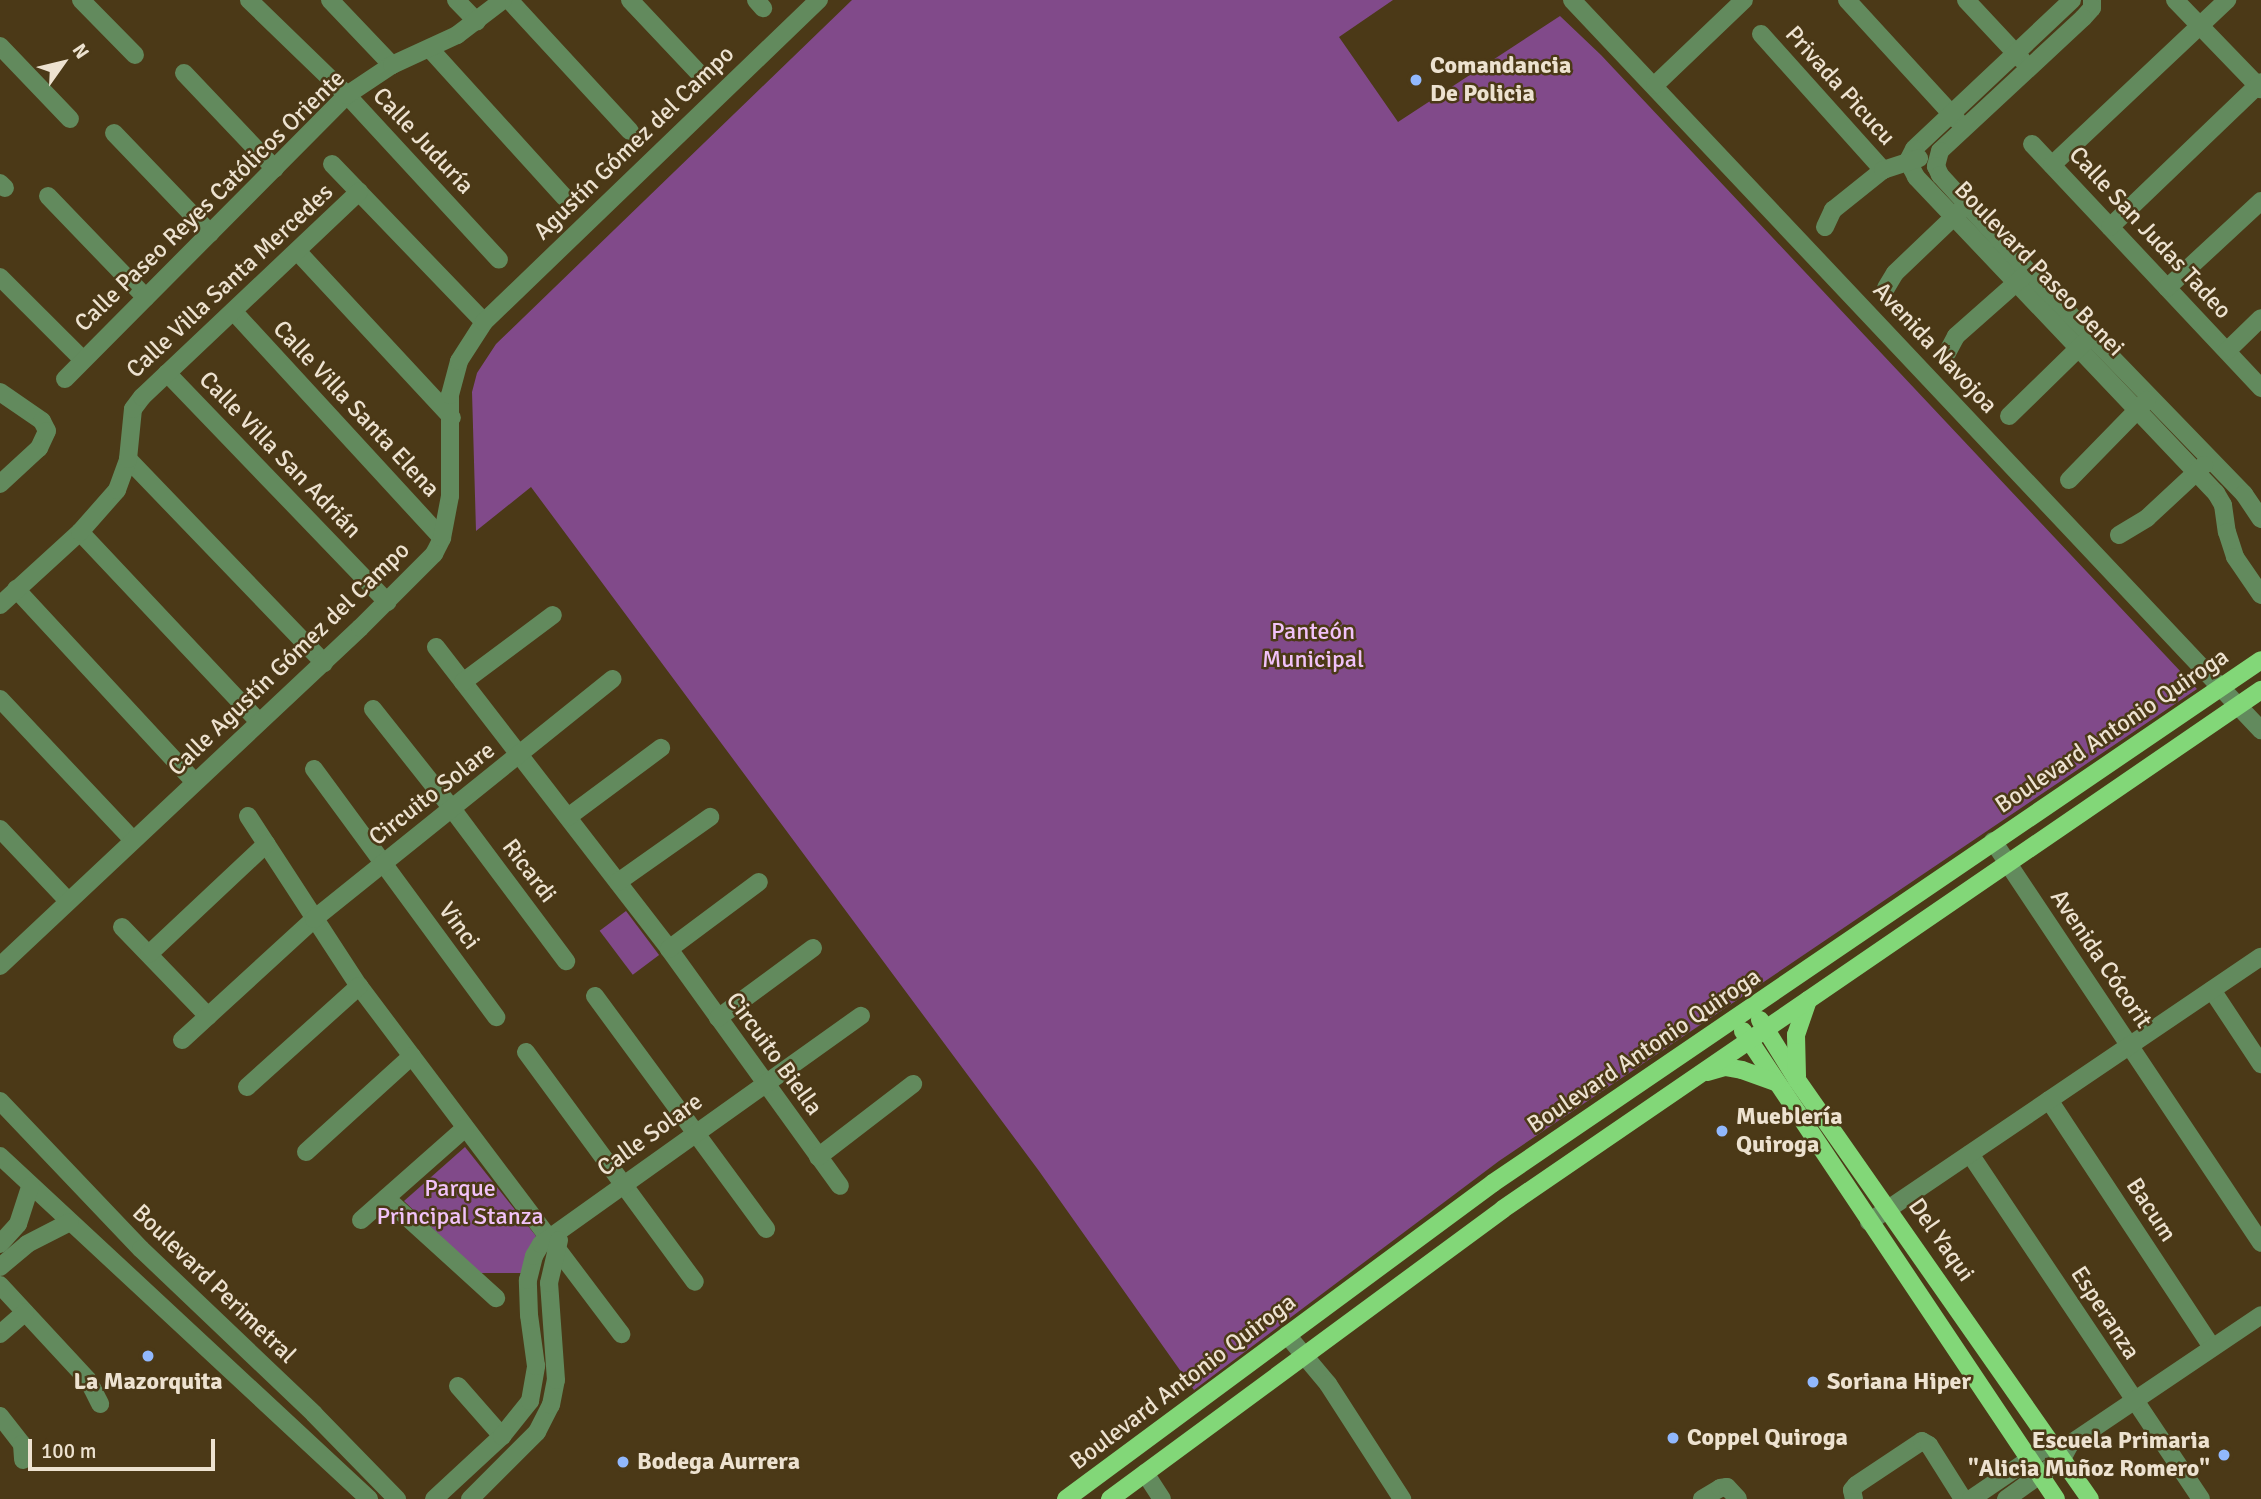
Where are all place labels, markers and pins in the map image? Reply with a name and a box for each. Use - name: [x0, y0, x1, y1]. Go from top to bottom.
- place label: Comandancia De Policia: [1430, 52, 1571, 108]
- marker: Comandancia De Policia: [1408, 72, 1424, 88]
- place label: Mueblería Quiroga: [1736, 1103, 1843, 1159]
- marker: Mueblería Quiroga: [1714, 1123, 1730, 1139]
- marker: La Mazorquita: [140, 1348, 156, 1364]
- place label: La Mazorquita: [73, 1368, 223, 1396]
- place label: Soriana Hiper: [1827, 1368, 1971, 1396]
- marker: Soriana Hiper: [1805, 1374, 1821, 1390]
- place label: Coppel Quiroga: [1687, 1424, 1848, 1452]
- place label: Escuela Primaria "Alicia Muñoz Romero": [1968, 1427, 2210, 1483]
- marker: Coppel Quiroga: [1665, 1430, 1681, 1446]
- marker: Escuela Primaria "Alicia Muñoz Romero": [2216, 1447, 2232, 1463]
- place label: Bodega Aurrera: [637, 1448, 800, 1476]
- marker: Bodega Aurrera: [615, 1454, 631, 1470]

